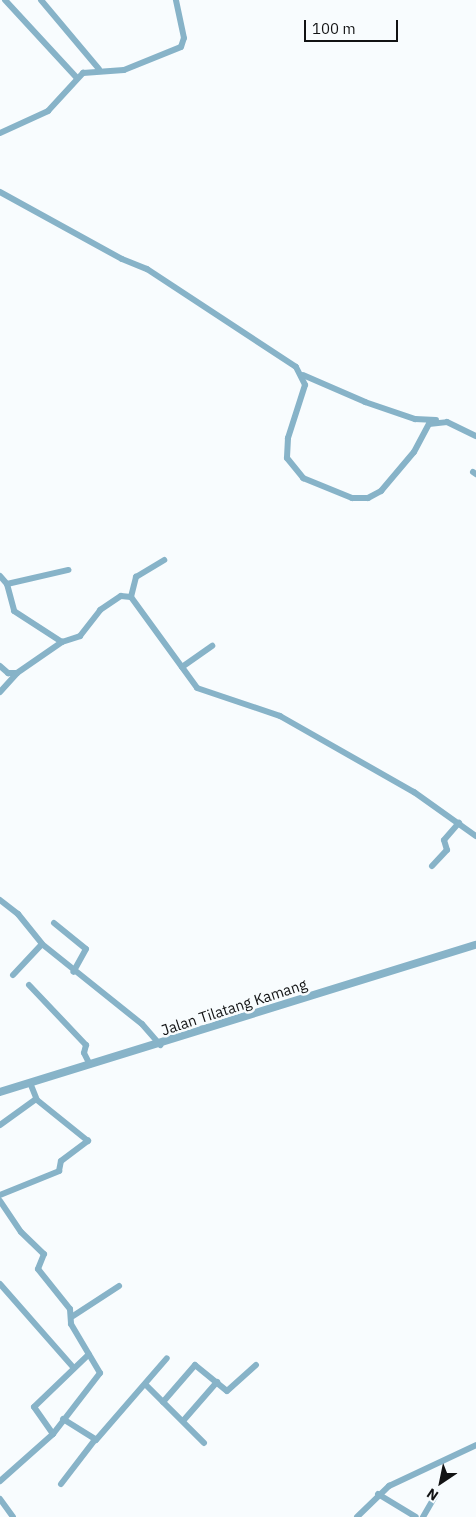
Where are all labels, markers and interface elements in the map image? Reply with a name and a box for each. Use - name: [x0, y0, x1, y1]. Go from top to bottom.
- scale bar: [306, 10, 400, 42]
- text: 100 m: [312, 19, 356, 38]
- street label: Jalan Tilatang Kamang: [159, 975, 309, 1039]
- north arrow: [416, 1457, 466, 1507]
- text: N: [423, 1484, 442, 1505]

